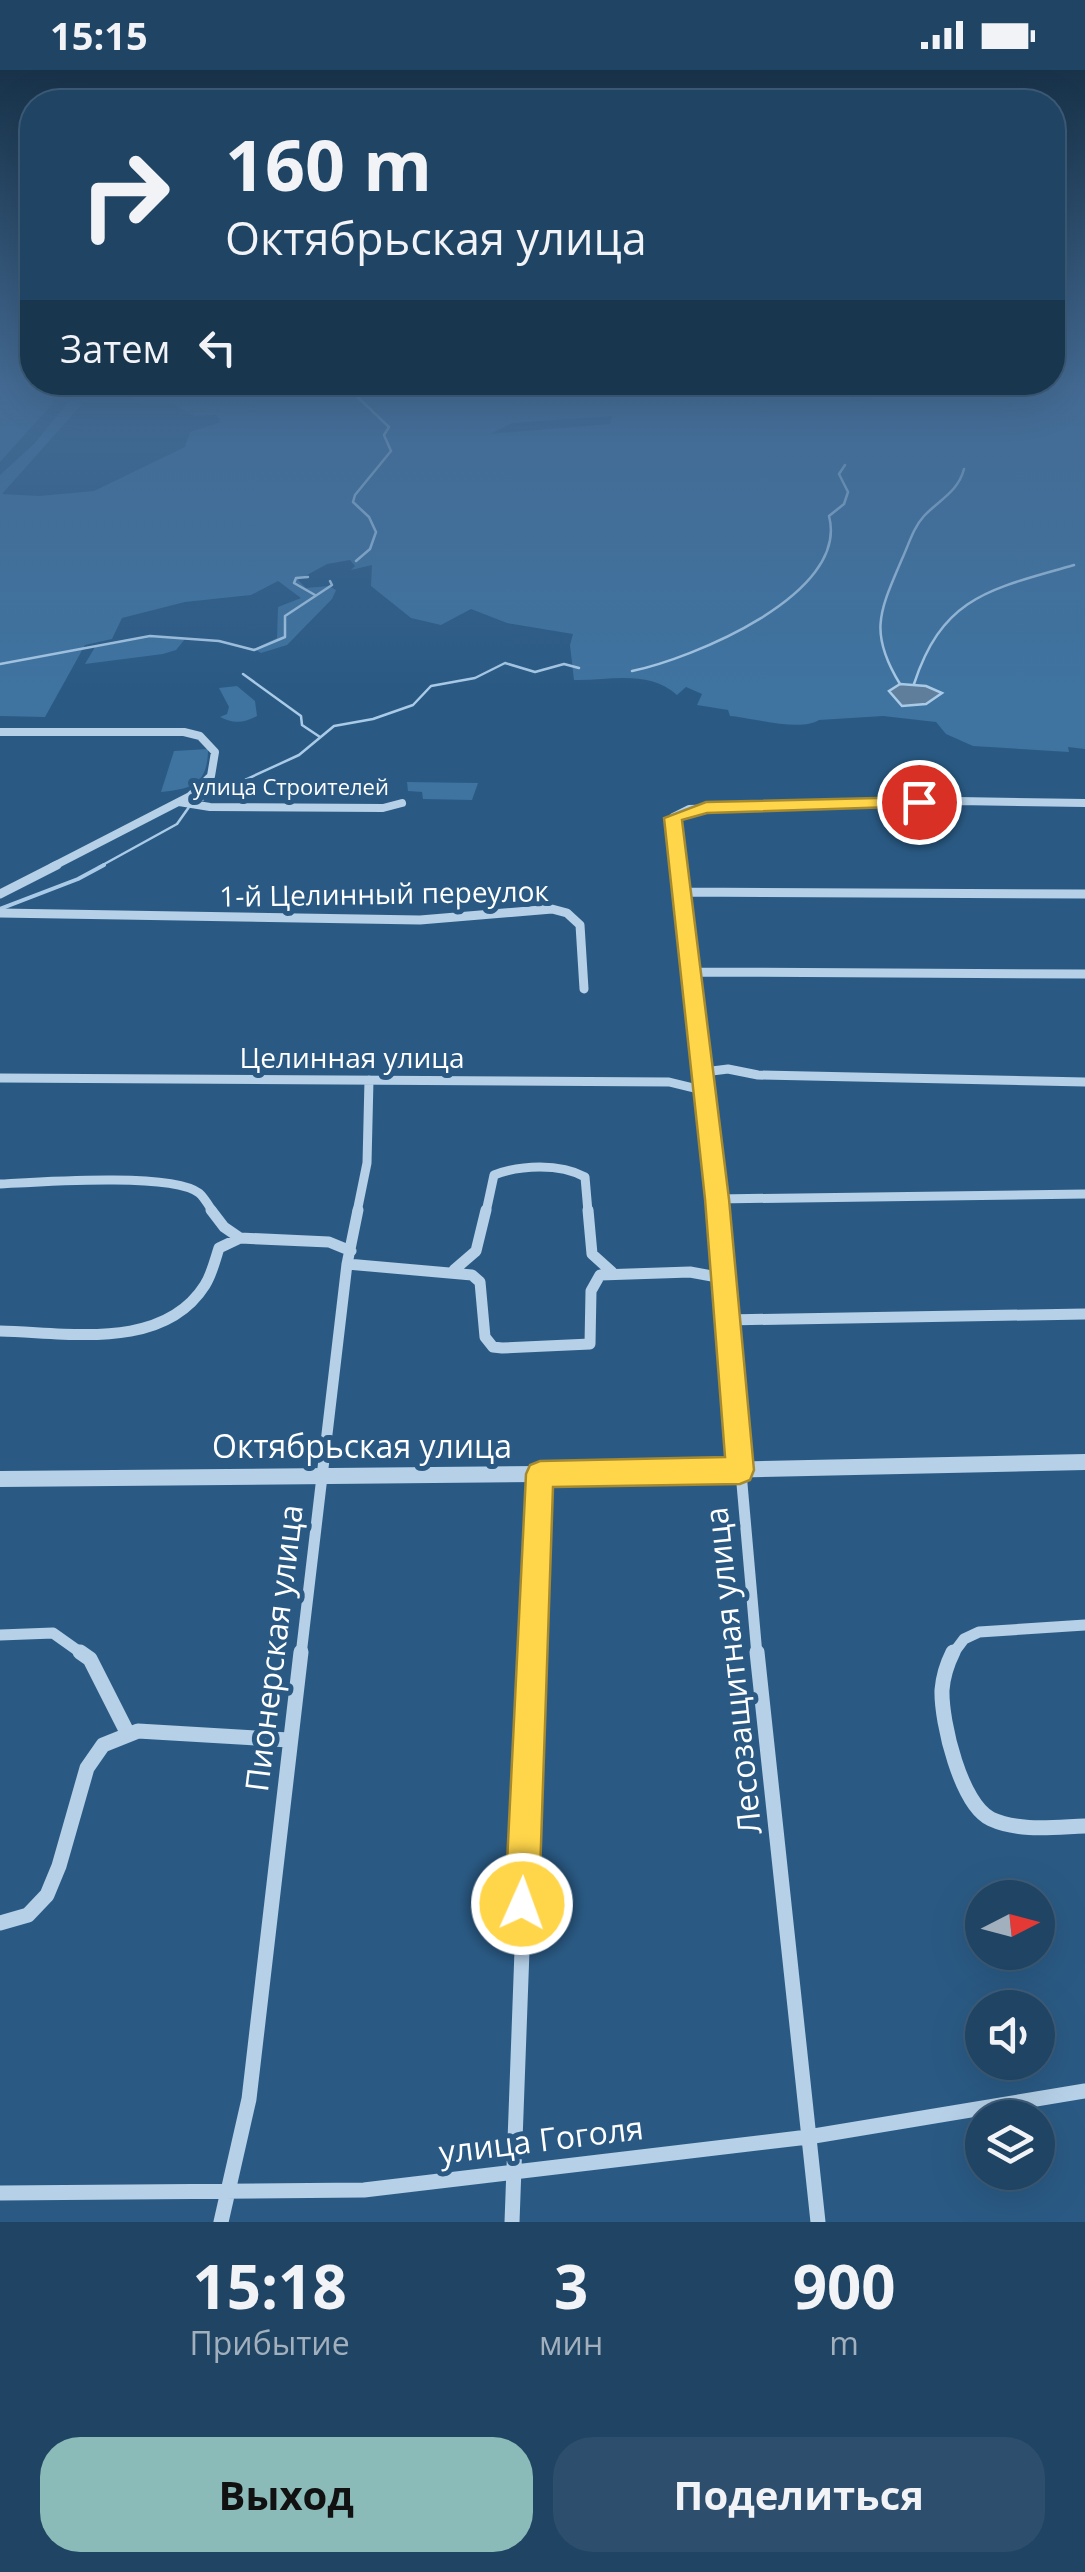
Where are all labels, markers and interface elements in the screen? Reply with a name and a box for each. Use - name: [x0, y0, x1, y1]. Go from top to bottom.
- text: 15:15: [50, 9, 148, 61]
- text: 160 m: [225, 116, 432, 212]
- icon: right: [60, 130, 190, 260]
- text: Октябрьская улица: [225, 207, 647, 268]
- icon: left: [190, 320, 245, 375]
- text: Затем: [60, 322, 170, 374]
- pin: [877, 760, 962, 845]
- street label: улица Строителей: [193, 771, 389, 801]
- icon: arrive: [892, 775, 947, 830]
- street label: 1-й Целинный переулок: [219, 871, 550, 915]
- street label: Целинная улица: [240, 1038, 464, 1076]
- street label: Октябрьская улица: [212, 1424, 512, 1467]
- street label: Пионерская улица: [234, 1502, 312, 1794]
- street label: Лесозащитная улица: [693, 1505, 771, 1837]
- position arrow: [470, 1852, 574, 1956]
- north arrow: [965, 1880, 1055, 1970]
- map controls: [965, 1880, 1055, 2190]
- button: sound: [965, 1990, 1055, 2080]
- button: layers: [965, 2100, 1055, 2190]
- street label: улица Гоголя: [436, 2105, 646, 2173]
- text: 15:18: [192, 2245, 347, 2327]
- text: 3: [554, 2245, 588, 2327]
- text: 900: [793, 2245, 896, 2327]
- text: Прибытие: [189, 2321, 350, 2364]
- text: мин: [539, 2321, 603, 2364]
- text: m: [829, 2321, 859, 2364]
- button: Выход: [40, 2437, 533, 2552]
- button: Поделиться: [553, 2437, 1045, 2552]

